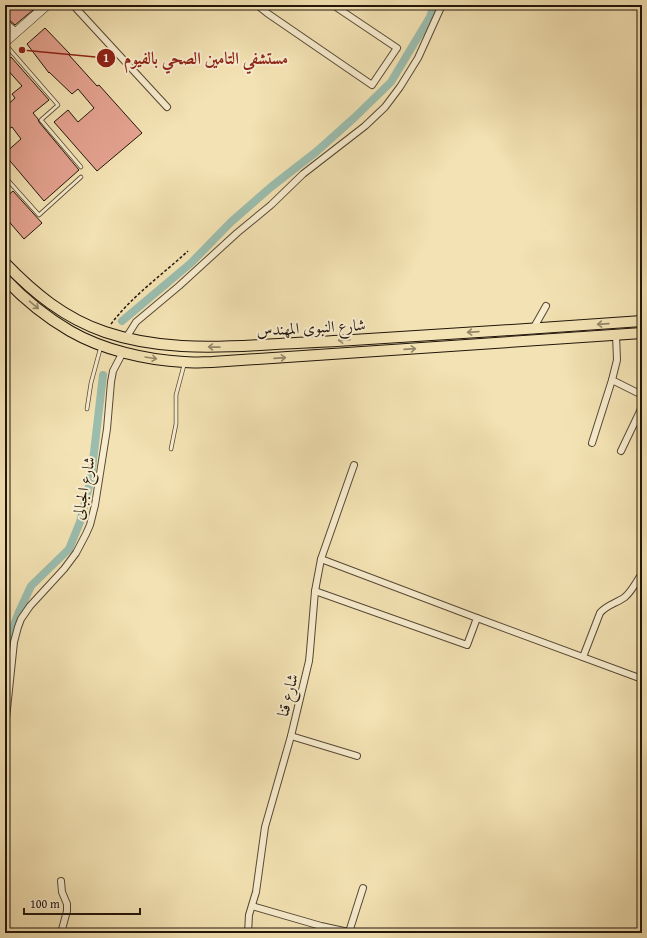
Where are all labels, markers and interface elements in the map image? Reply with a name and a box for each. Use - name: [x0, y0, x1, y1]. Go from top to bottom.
- callout: مستشفي التامين الصحي بالفيوم: [96, 43, 296, 72]
- text: مستشفي التامين الصحي بالفيوم: [124, 45, 288, 75]
- text: 1: [103, 49, 109, 66]
- one-way arrow: [28, 301, 39, 310]
- street label: شارع النبوى المهندس: [256, 312, 366, 344]
- one-way arrow: [597, 320, 610, 327]
- one-way arrow: [467, 329, 480, 336]
- one-way arrow: [338, 337, 351, 344]
- one-way arrow: [208, 343, 221, 351]
- one-way arrow: [403, 345, 416, 352]
- one-way arrow: [144, 354, 157, 362]
- one-way arrow: [273, 354, 286, 361]
- street label: شارع الجبالى: [65, 454, 103, 522]
- street label: شارع قنا: [270, 671, 306, 720]
- scale bar: [24, 890, 140, 916]
- text: 100 m: [30, 895, 60, 912]

